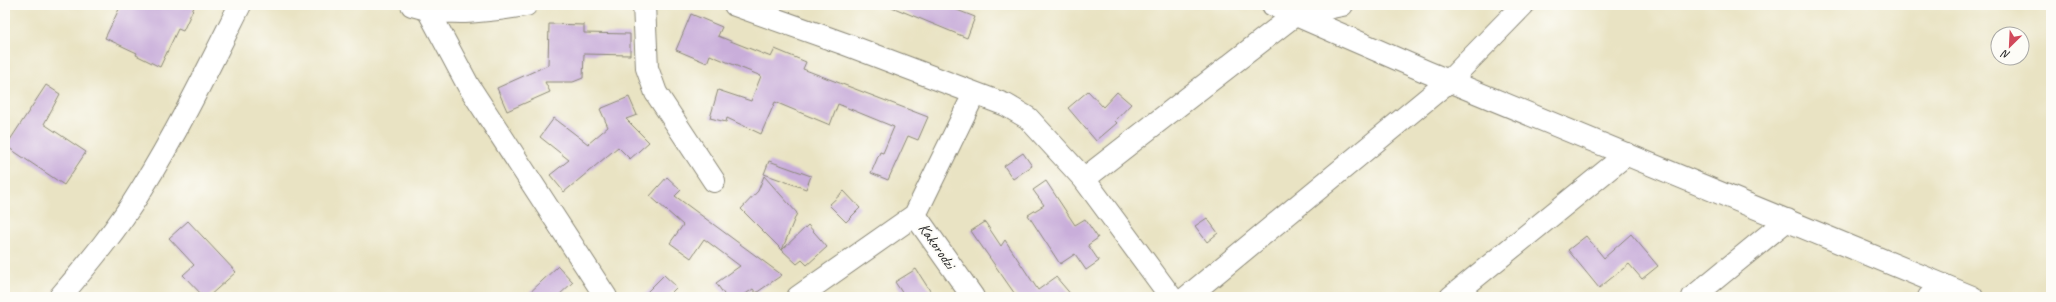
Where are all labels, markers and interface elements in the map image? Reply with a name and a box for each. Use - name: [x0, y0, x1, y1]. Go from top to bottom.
- north arrow: [1990, 26, 2030, 66]
- text: N: [1998, 46, 2012, 63]
- street label: Kakorodzi: [914, 219, 961, 275]

